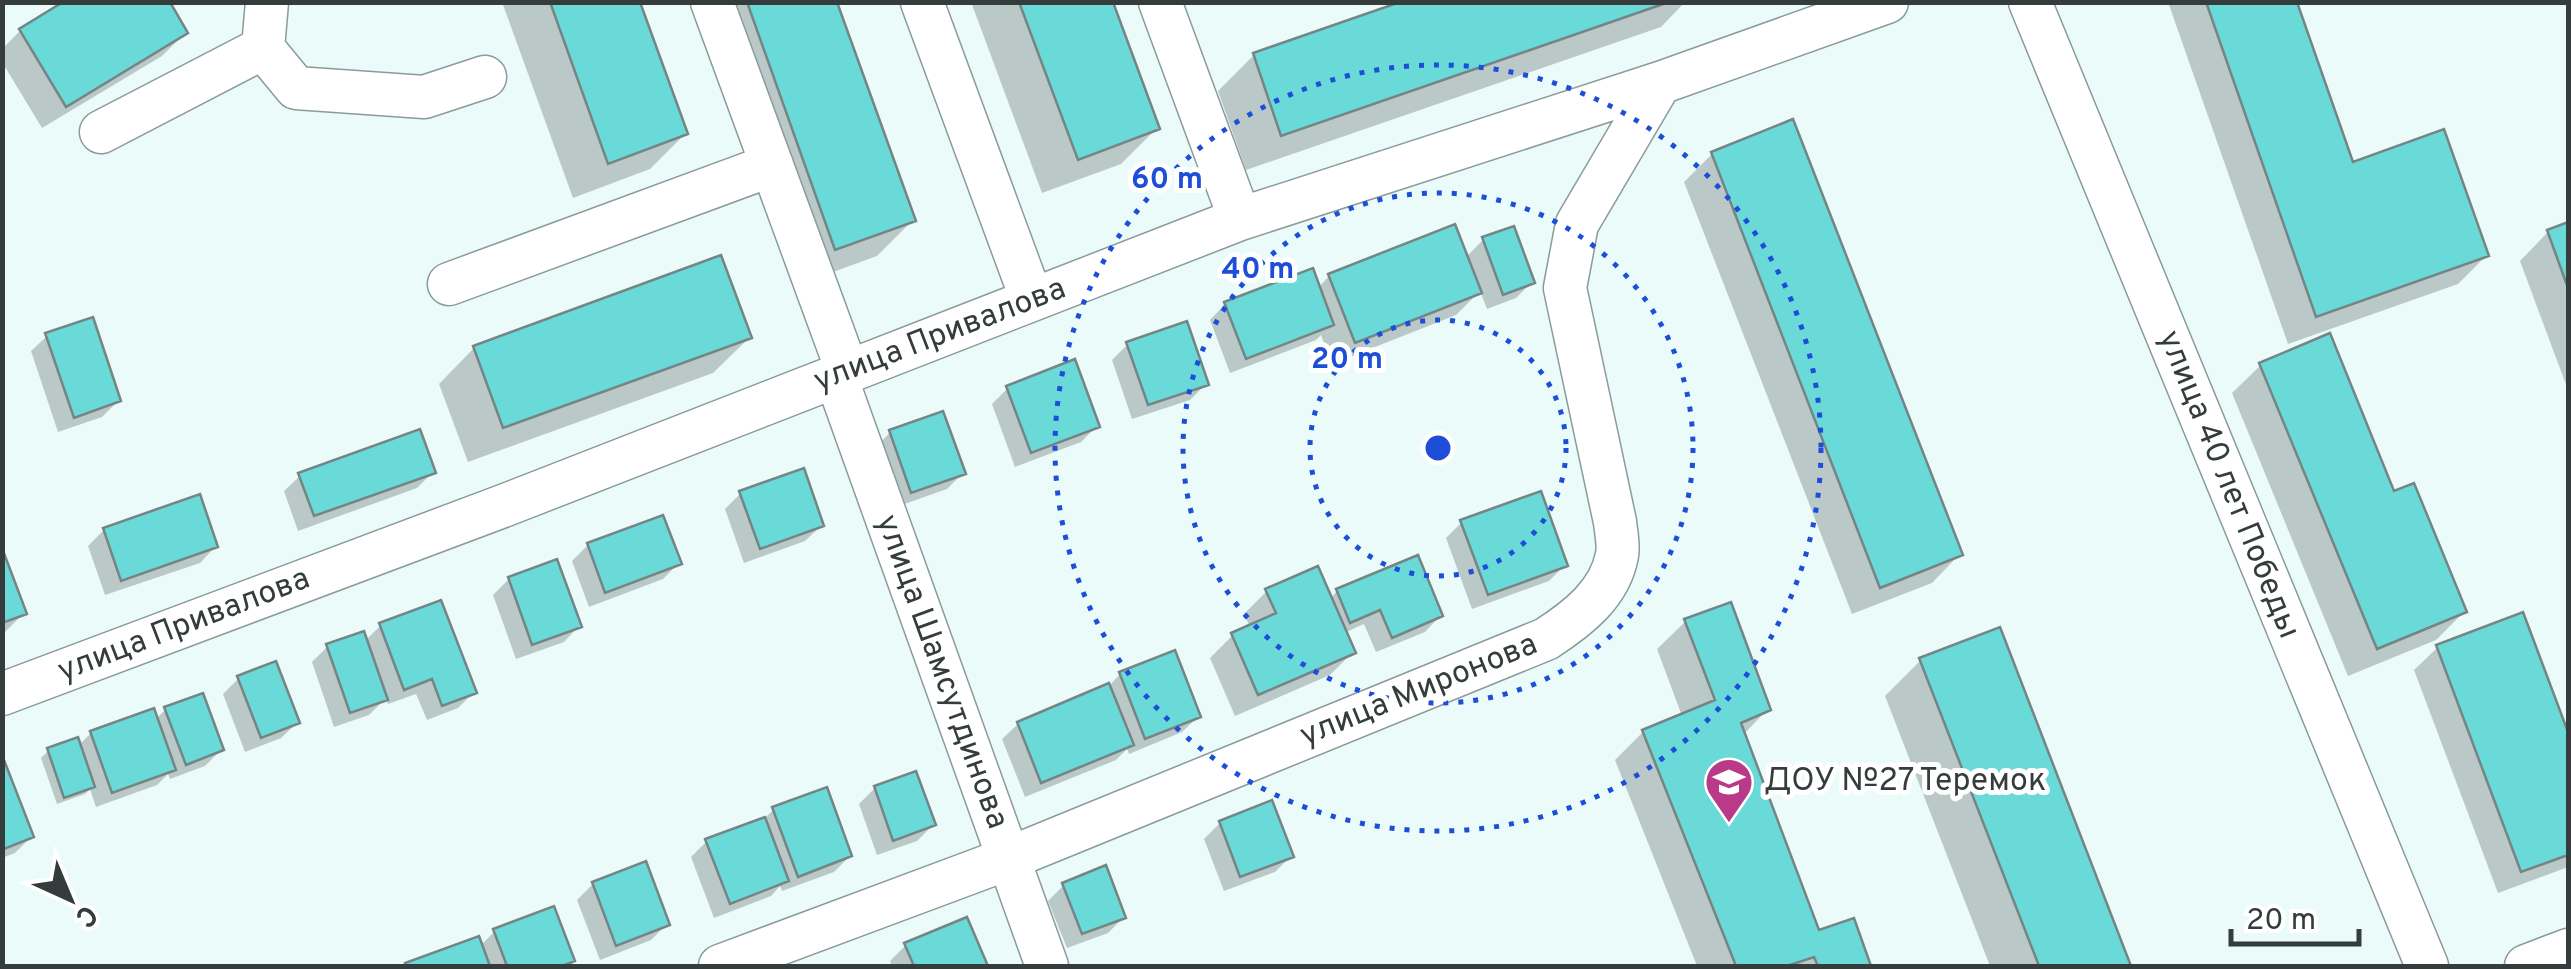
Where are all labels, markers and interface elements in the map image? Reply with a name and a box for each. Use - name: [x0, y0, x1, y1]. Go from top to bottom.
- text: 60 m: [1131, 162, 1203, 199]
- text: 40 m: [1222, 252, 1294, 289]
- street label: улица Привалова: [808, 270, 1072, 402]
- street label: улица 40 лет Победы: [2148, 325, 2308, 645]
- text: 20 m: [1311, 342, 1383, 379]
- centre of rings: [1420, 430, 1456, 466]
- street label: улица Шамсутдинова: [866, 509, 1016, 835]
- street label: улица Привалова: [52, 560, 316, 692]
- street label: улица Миронова: [1294, 625, 1544, 757]
- school or university icon: ДОУ №27 Теремок: [1703, 756, 1755, 824]
- place label: ДОУ №27 Теремок: [1764, 762, 2046, 802]
- north arrow: [20, 849, 120, 949]
- scale bar: [2231, 884, 2358, 946]
- text: С: [66, 896, 104, 934]
- text: 20 m: [2246, 903, 2316, 940]

